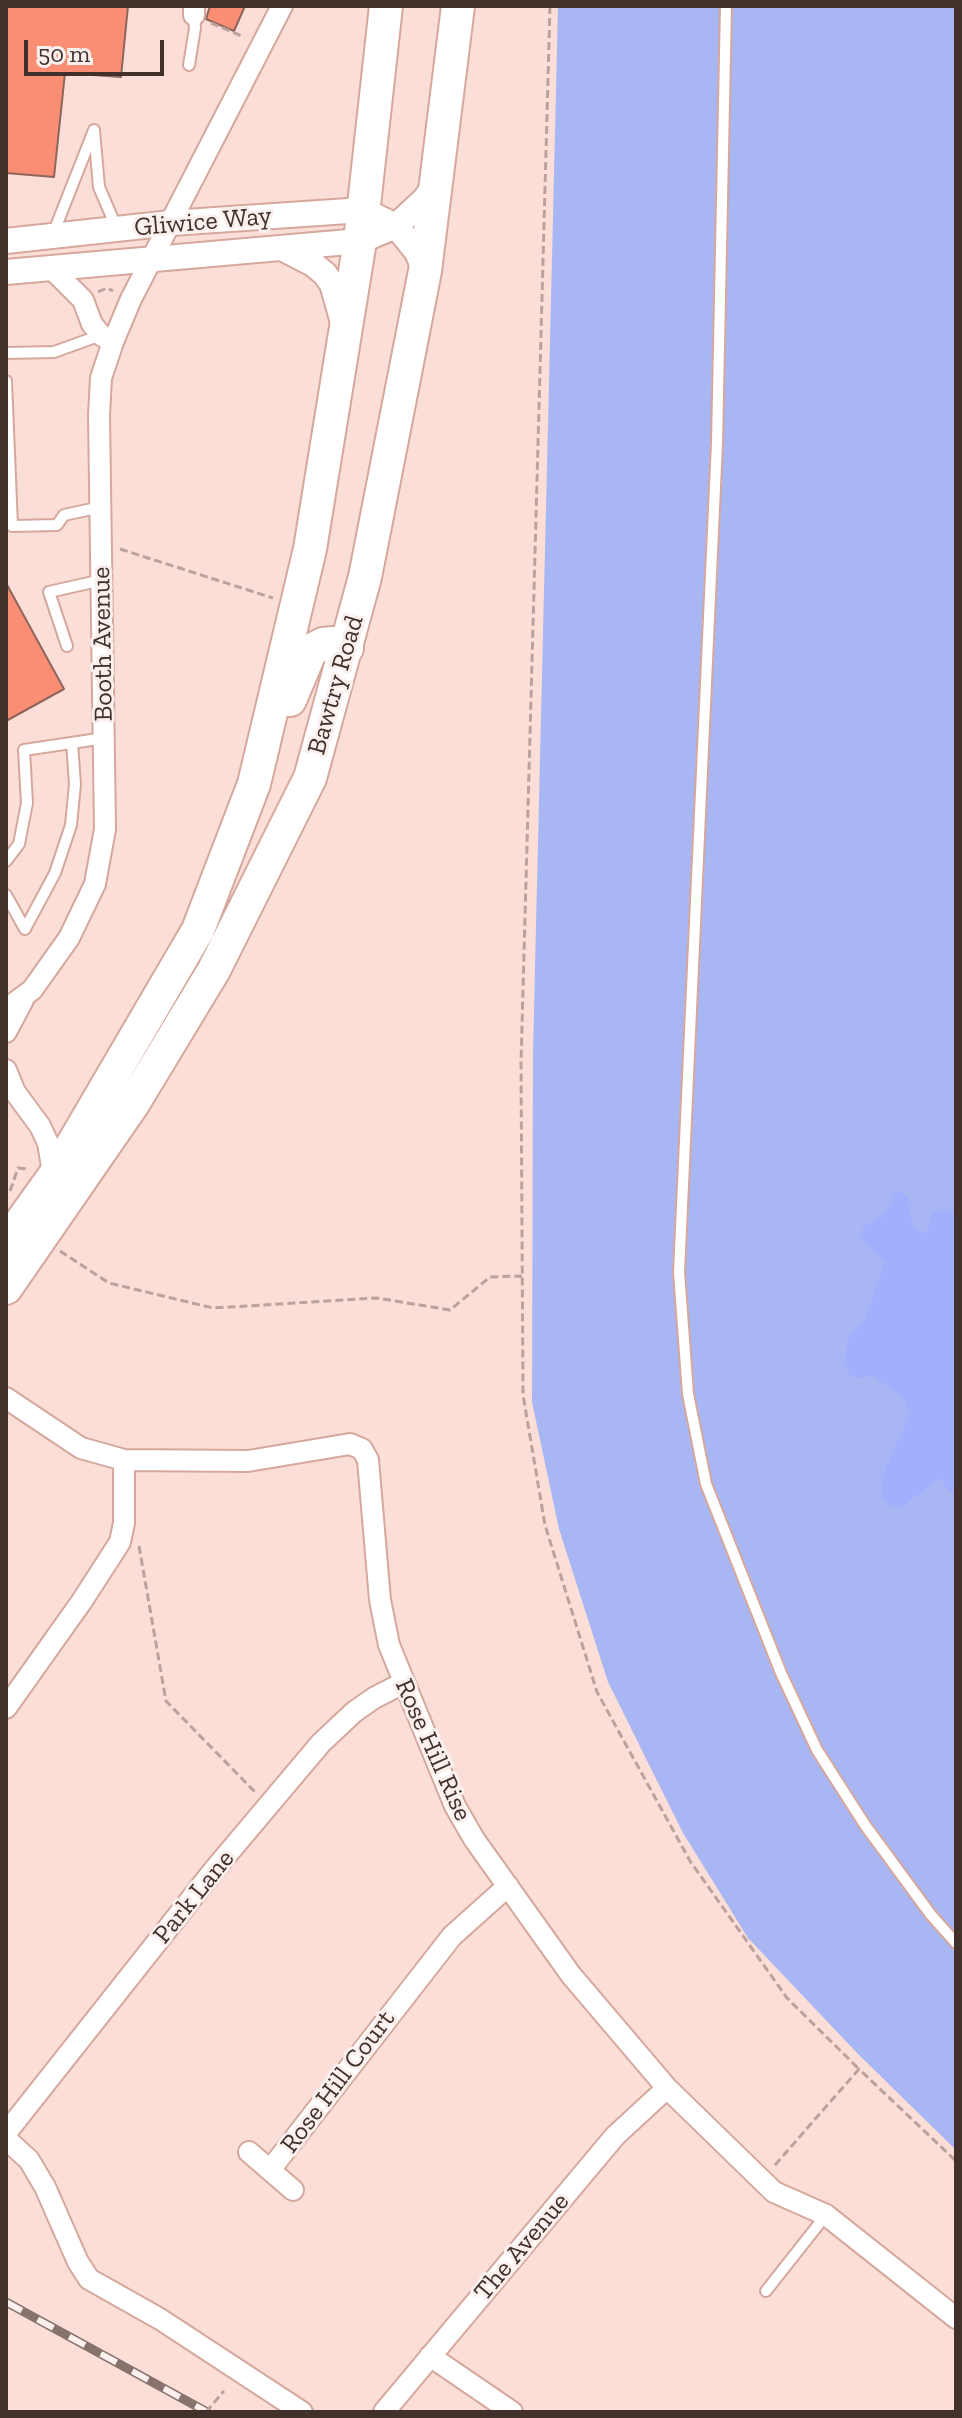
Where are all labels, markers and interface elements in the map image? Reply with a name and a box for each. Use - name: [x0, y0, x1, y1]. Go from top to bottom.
- scale bar: [28, 24, 168, 74]
- text: 50 m: [38, 39, 90, 68]
- street label: Gliwice Way: [133, 200, 273, 244]
- street label: Booth Avenue: [86, 566, 120, 722]
- street label: Bawtry Road: [301, 612, 371, 758]
- street label: Rose Hill Rise: [388, 1674, 478, 1826]
- street label: Park Lane: [147, 1844, 241, 1950]
- street label: Rose Hill Court: [274, 2005, 402, 2159]
- street label: The Avenue: [468, 2187, 576, 2307]

